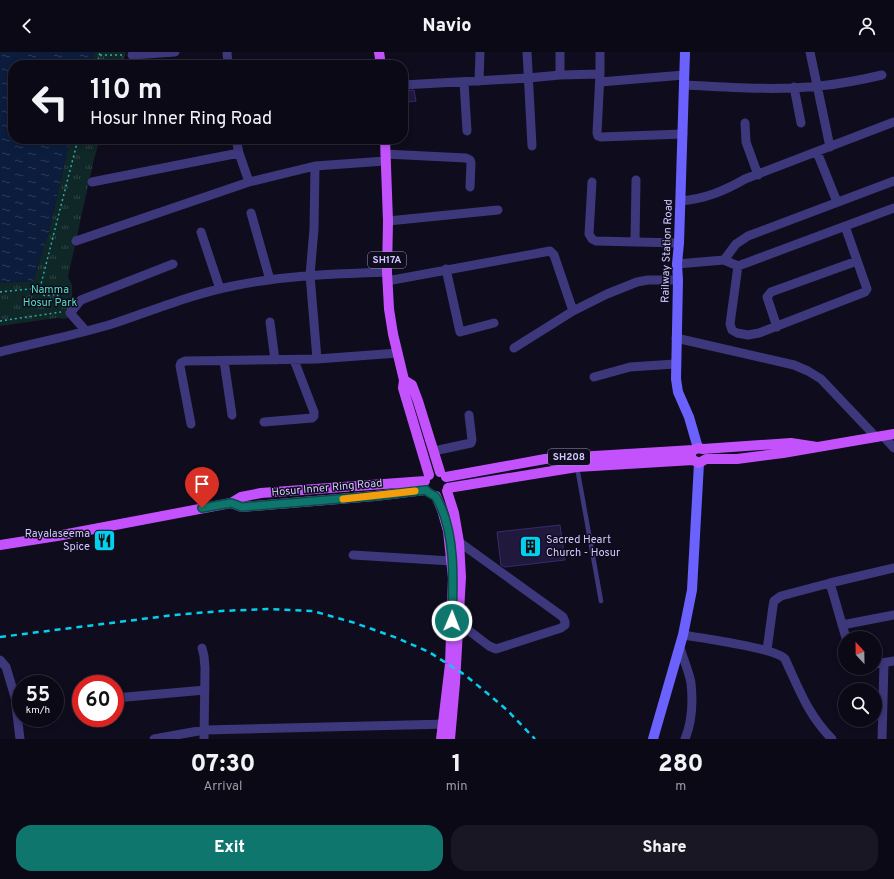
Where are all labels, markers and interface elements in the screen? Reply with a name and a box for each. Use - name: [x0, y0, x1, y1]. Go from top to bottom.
- icon: back: [16, 15, 38, 37]
- text: Navio: [422, 15, 472, 38]
- icon: person: [856, 15, 878, 37]
- text: 110 m: [90, 73, 162, 109]
- icon: left: [24, 76, 76, 128]
- text: Hosur Inner Ring Road: [90, 108, 272, 131]
- street label: Railway Station Road: [658, 199, 676, 303]
- road number: SH17A: [368, 252, 406, 268]
- park label: Namma Hosur Park: [23, 283, 77, 310]
- road number: SH208: [548, 449, 590, 465]
- pin: [185, 467, 219, 508]
- icon: arrive: [191, 473, 213, 495]
- street label: Hosur Inner Ring Road: [271, 476, 383, 500]
- place label: Rayalaseema Spice: [25, 527, 90, 554]
- restaurant icon: Rayalaseema Spice: [92, 527, 118, 553]
- building icon: Sacred Heart Church - Hosur: [518, 533, 544, 559]
- place label: Sacred Heart Church - Hosur: [546, 533, 621, 560]
- position arrow: [431, 600, 473, 642]
- north arrow: [838, 631, 882, 675]
- map controls: [838, 631, 882, 727]
- speed limit sign: 60: [72, 675, 124, 727]
- text: 55: [26, 683, 50, 709]
- button: search: [838, 683, 882, 727]
- text: km/h: [26, 704, 50, 717]
- text: 07:30: [191, 750, 255, 780]
- text: 1: [452, 750, 462, 780]
- text: 280: [658, 750, 703, 780]
- text: Arrival: [204, 779, 242, 795]
- text: min: [446, 779, 467, 795]
- text: m: [675, 779, 686, 795]
- button: Exit: [16, 825, 443, 871]
- button: Share: [451, 825, 878, 871]

